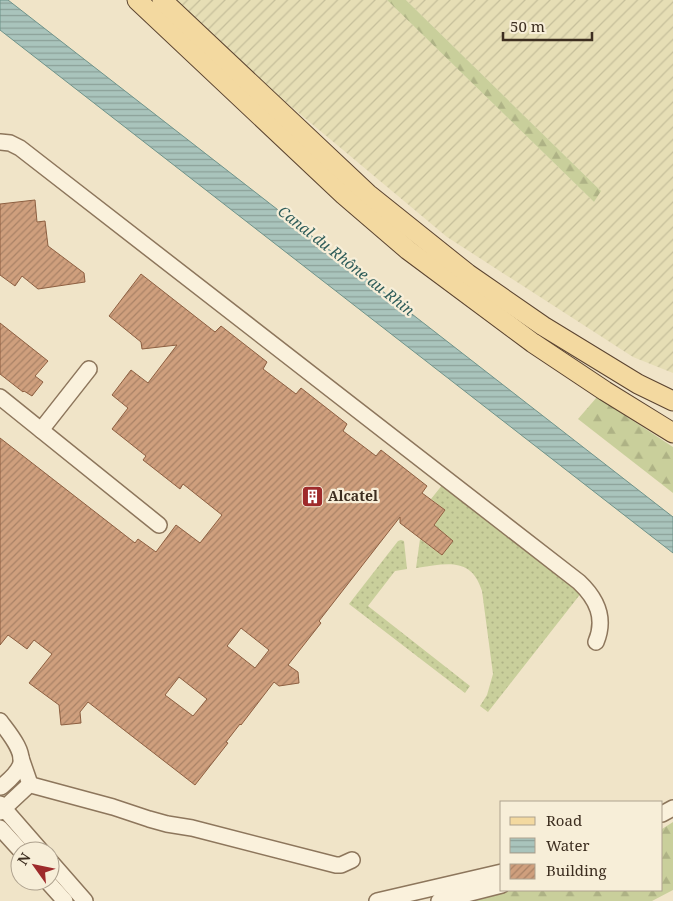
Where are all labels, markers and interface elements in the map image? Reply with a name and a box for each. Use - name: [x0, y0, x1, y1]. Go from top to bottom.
- scale bar: [503, 10, 592, 42]
- text: 50 m: [510, 16, 545, 36]
- water label: Canal du Rhône au Rhin: [274, 201, 419, 320]
- building icon: Alcatel: [300, 484, 324, 508]
- place label: Alcatel: [328, 486, 378, 505]
- legend: [500, 801, 663, 891]
- text: Road: [546, 810, 582, 830]
- text: Water: [546, 835, 589, 855]
- north arrow: [10, 841, 60, 891]
- text: N: [13, 849, 35, 868]
- text: Building: [546, 860, 607, 880]

